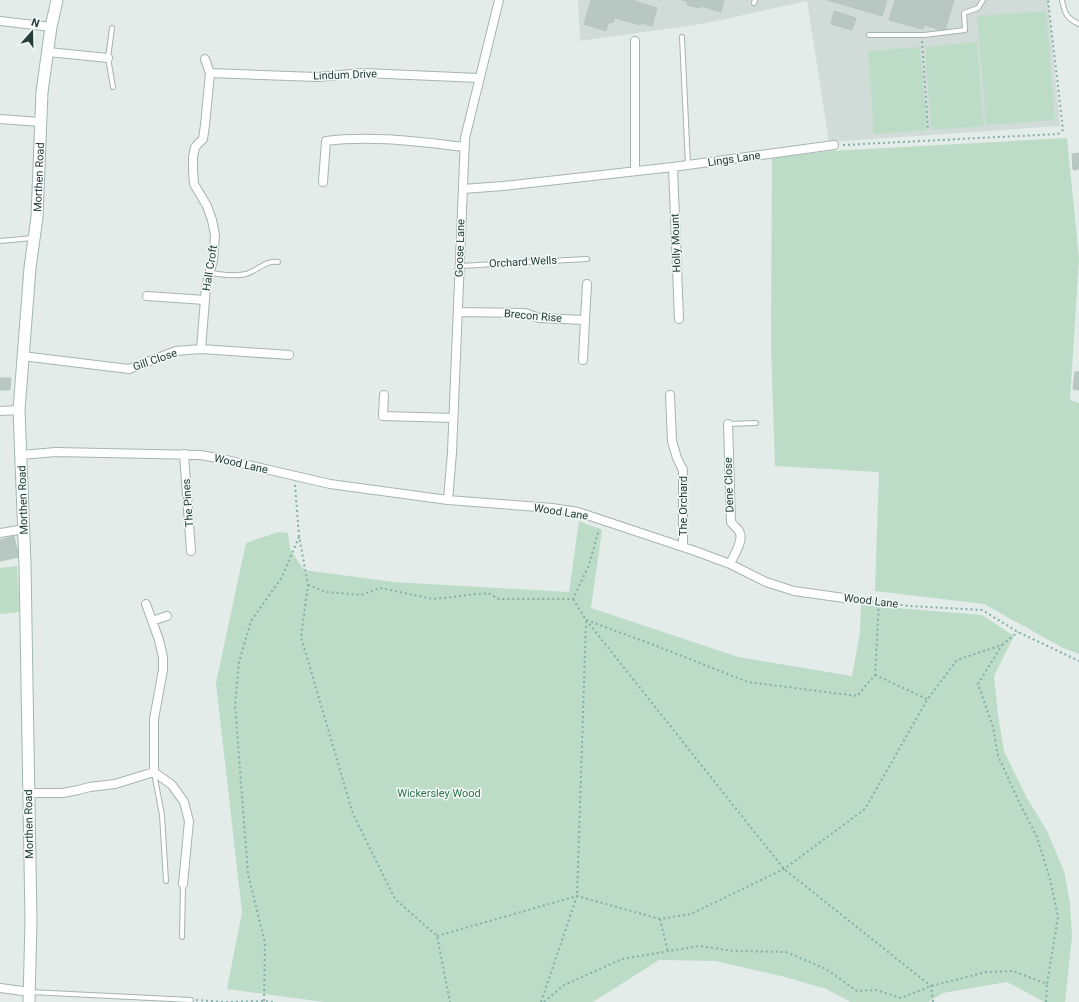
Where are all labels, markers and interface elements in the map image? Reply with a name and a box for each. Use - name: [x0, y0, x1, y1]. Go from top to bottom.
- north arrow: [12, 12, 52, 52]
- text: N: [29, 16, 41, 31]
- street label: Lindum Drive: [313, 67, 377, 83]
- street label: Morthen Road: [31, 142, 46, 212]
- street label: Lings Lane: [707, 149, 761, 169]
- street label: Holly Mount: [668, 213, 684, 273]
- street label: Goose Lane: [452, 219, 468, 277]
- street label: Hall Croft: [200, 244, 220, 292]
- street label: Orchard Wells: [489, 254, 558, 270]
- street label: Brecon Rise: [503, 307, 563, 325]
- street label: Gill Close: [131, 346, 179, 374]
- street label: Wood Lane: [213, 451, 269, 477]
- street label: Dene Close: [722, 457, 736, 513]
- street label: Morthen Road: [15, 465, 31, 535]
- street label: The Orchard: [677, 476, 690, 536]
- street label: The Pines: [180, 478, 196, 528]
- street label: Wood Lane: [533, 501, 589, 523]
- street label: Wood Lane: [843, 591, 899, 611]
- park label: Wickersley Wood: [397, 787, 481, 800]
- street label: Morthen Road: [22, 789, 36, 859]

